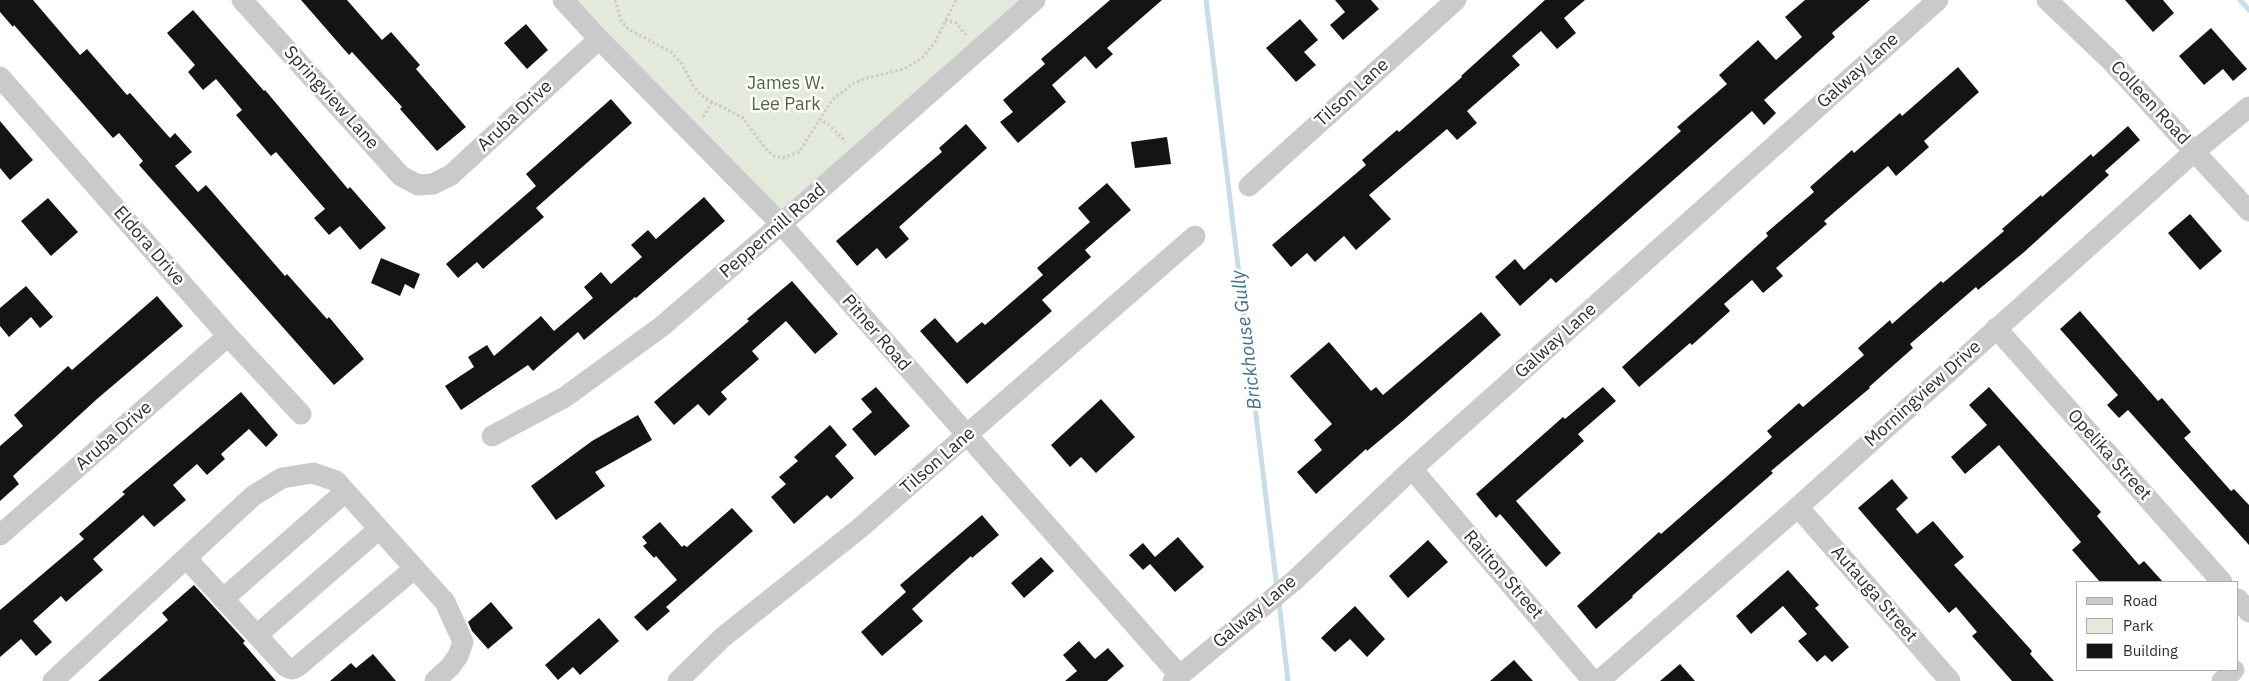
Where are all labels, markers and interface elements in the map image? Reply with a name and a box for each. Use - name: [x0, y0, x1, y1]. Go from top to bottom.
- street label: Galway Lane: [1813, 29, 1903, 113]
- street label: Springview Lane: [279, 42, 383, 154]
- street label: Tilson Lane: [1311, 54, 1393, 132]
- street label: Colleen Road: [2106, 57, 2194, 149]
- park label: James W. Lee Park: [747, 73, 825, 116]
- street label: Aruba Drive: [473, 76, 557, 156]
- street label: Peppermill Road: [716, 179, 830, 283]
- street label: Eldora Drive: [109, 202, 189, 290]
- water label: Brickhouse Gully: [1227, 269, 1267, 411]
- street label: Pitner Road: [837, 290, 915, 376]
- street label: Galway Lane: [1511, 299, 1601, 383]
- street label: Morningview Drive: [1861, 336, 1985, 452]
- street label: Aruba Drive: [71, 397, 157, 475]
- street label: Opelika Street: [2062, 405, 2156, 505]
- street label: Tilson Lane: [896, 423, 980, 499]
- street label: Railton Street: [1459, 526, 1547, 624]
- street label: Autauga Street: [1826, 541, 1922, 647]
- street label: Galway Lane: [1209, 571, 1301, 653]
- legend: [2076, 581, 2239, 671]
- text: Road: [2123, 591, 2158, 610]
- text: Park: [2123, 616, 2153, 635]
- text: Building: [2123, 641, 2178, 660]

